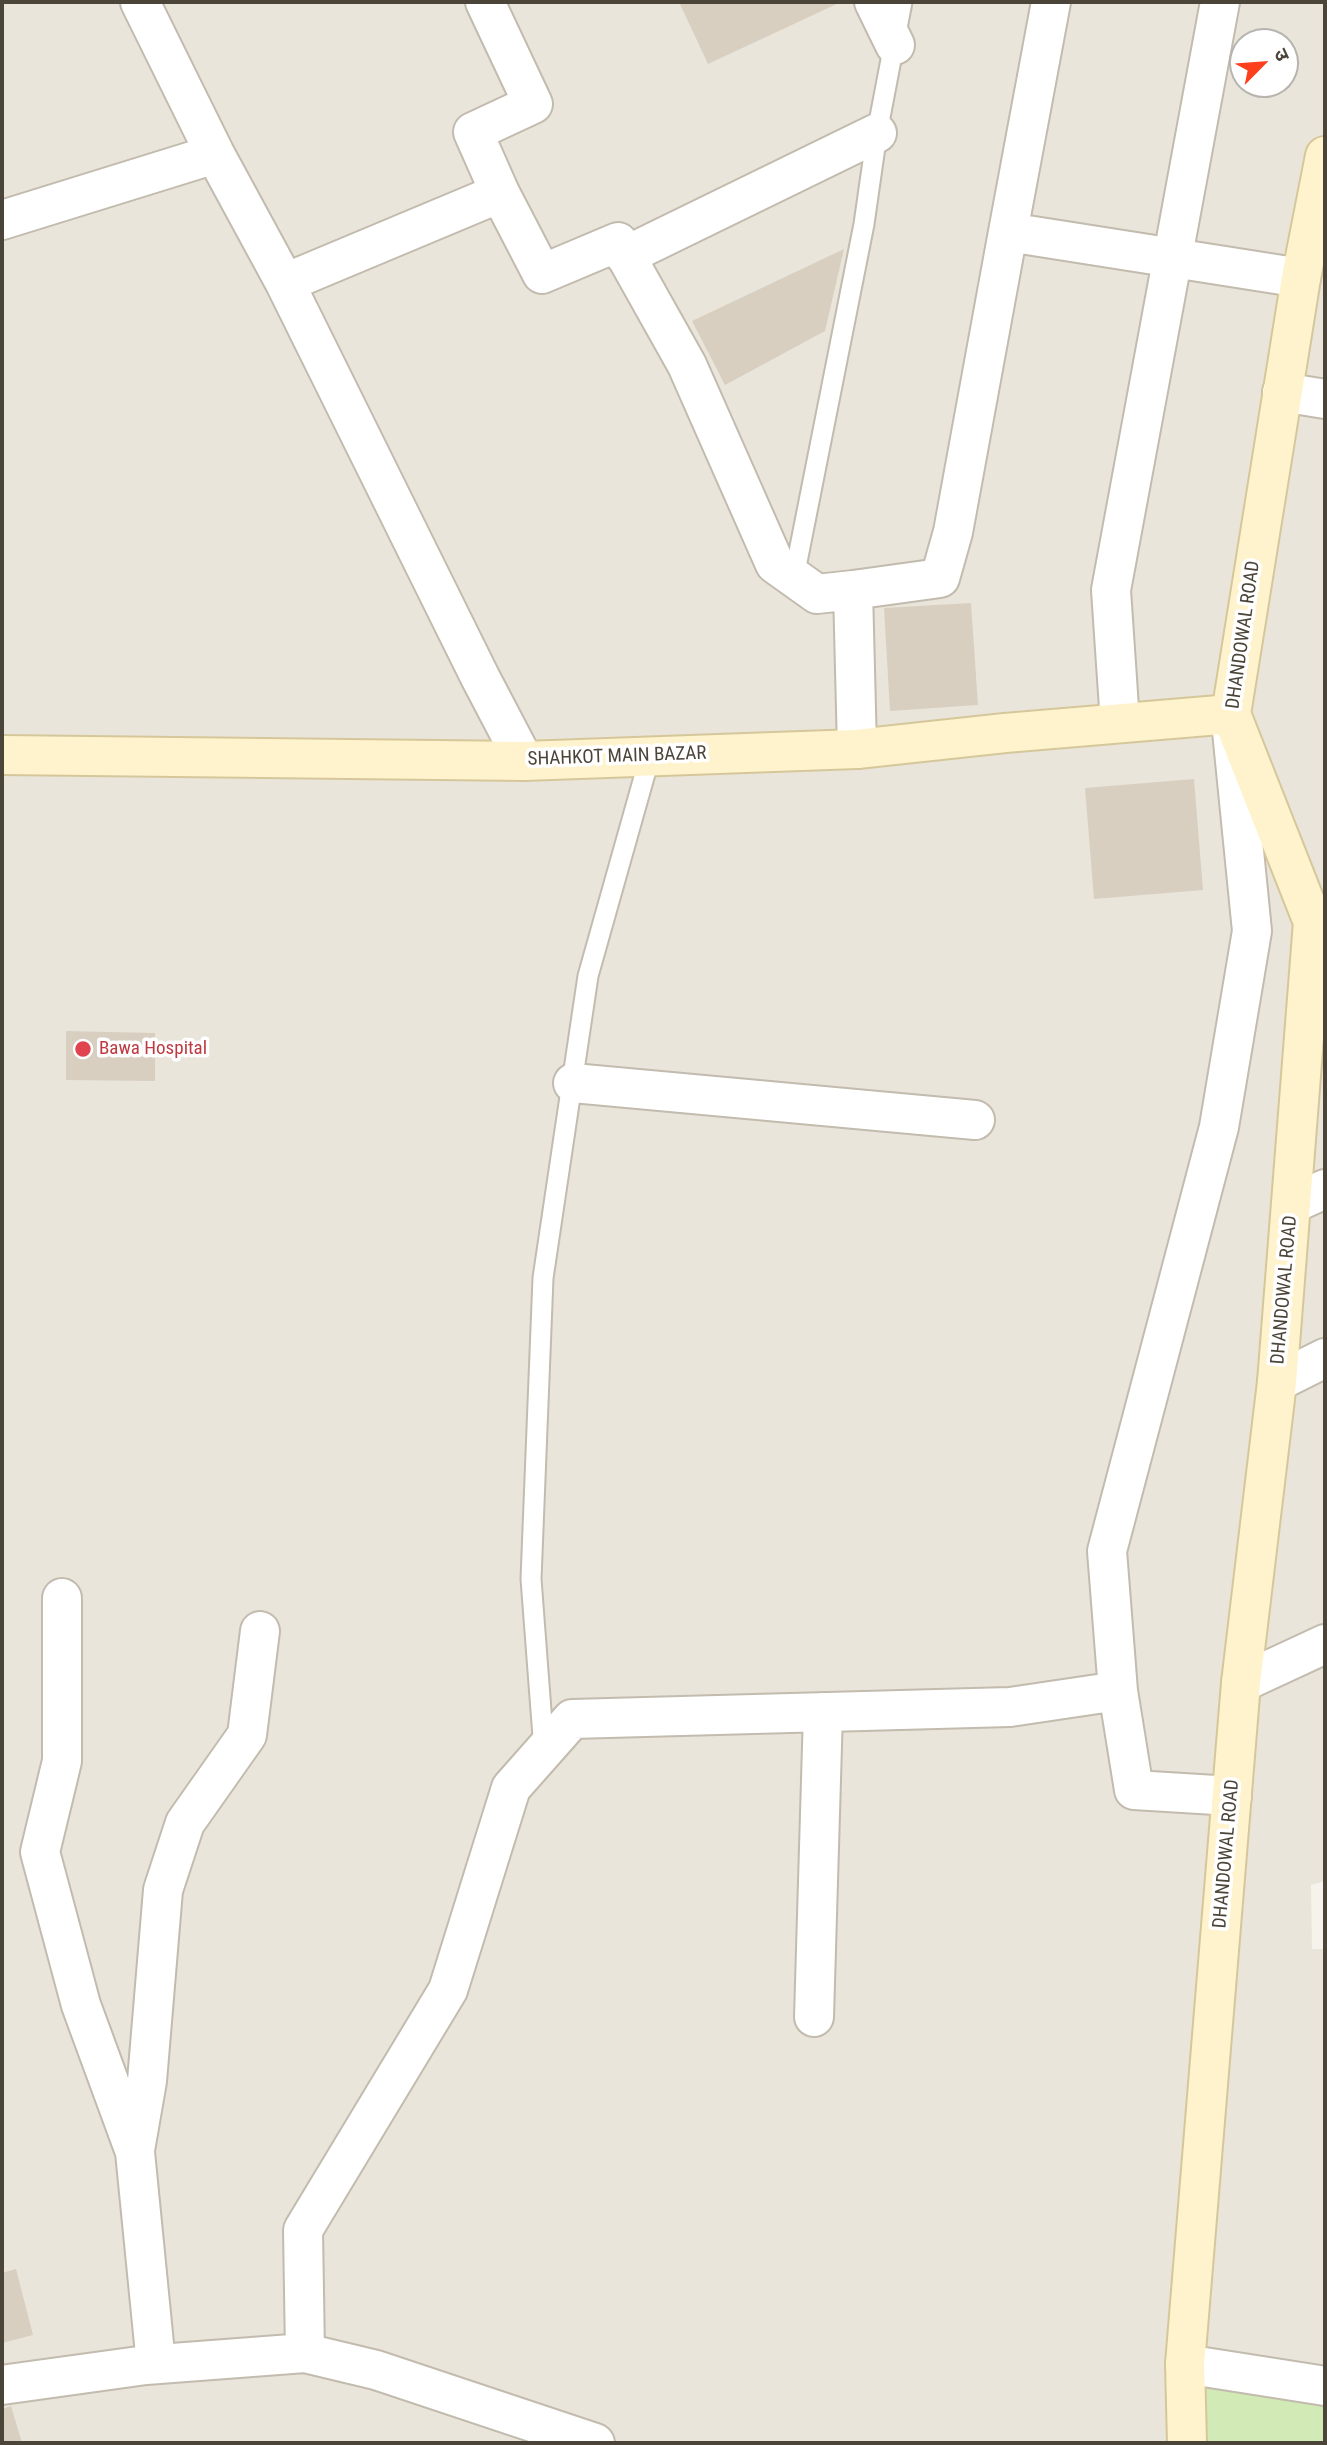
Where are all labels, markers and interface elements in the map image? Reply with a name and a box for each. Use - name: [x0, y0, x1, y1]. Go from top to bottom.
- north arrow: [1229, 28, 1299, 98]
- text: उ: [1269, 45, 1294, 65]
- street label: DHANDOWAL ROAD: [1222, 559, 1266, 711]
- street label: SHAHKOT MAIN BAZAR: [527, 742, 707, 772]
- place label: Bawa Hospital: [99, 1038, 207, 1060]
- marker: Bawa Hospital: [73, 1039, 93, 1059]
- street label: DHANDOWAL ROAD: [1267, 1215, 1303, 1365]
- street label: DHANDOWAL ROAD: [1209, 1779, 1245, 1929]

